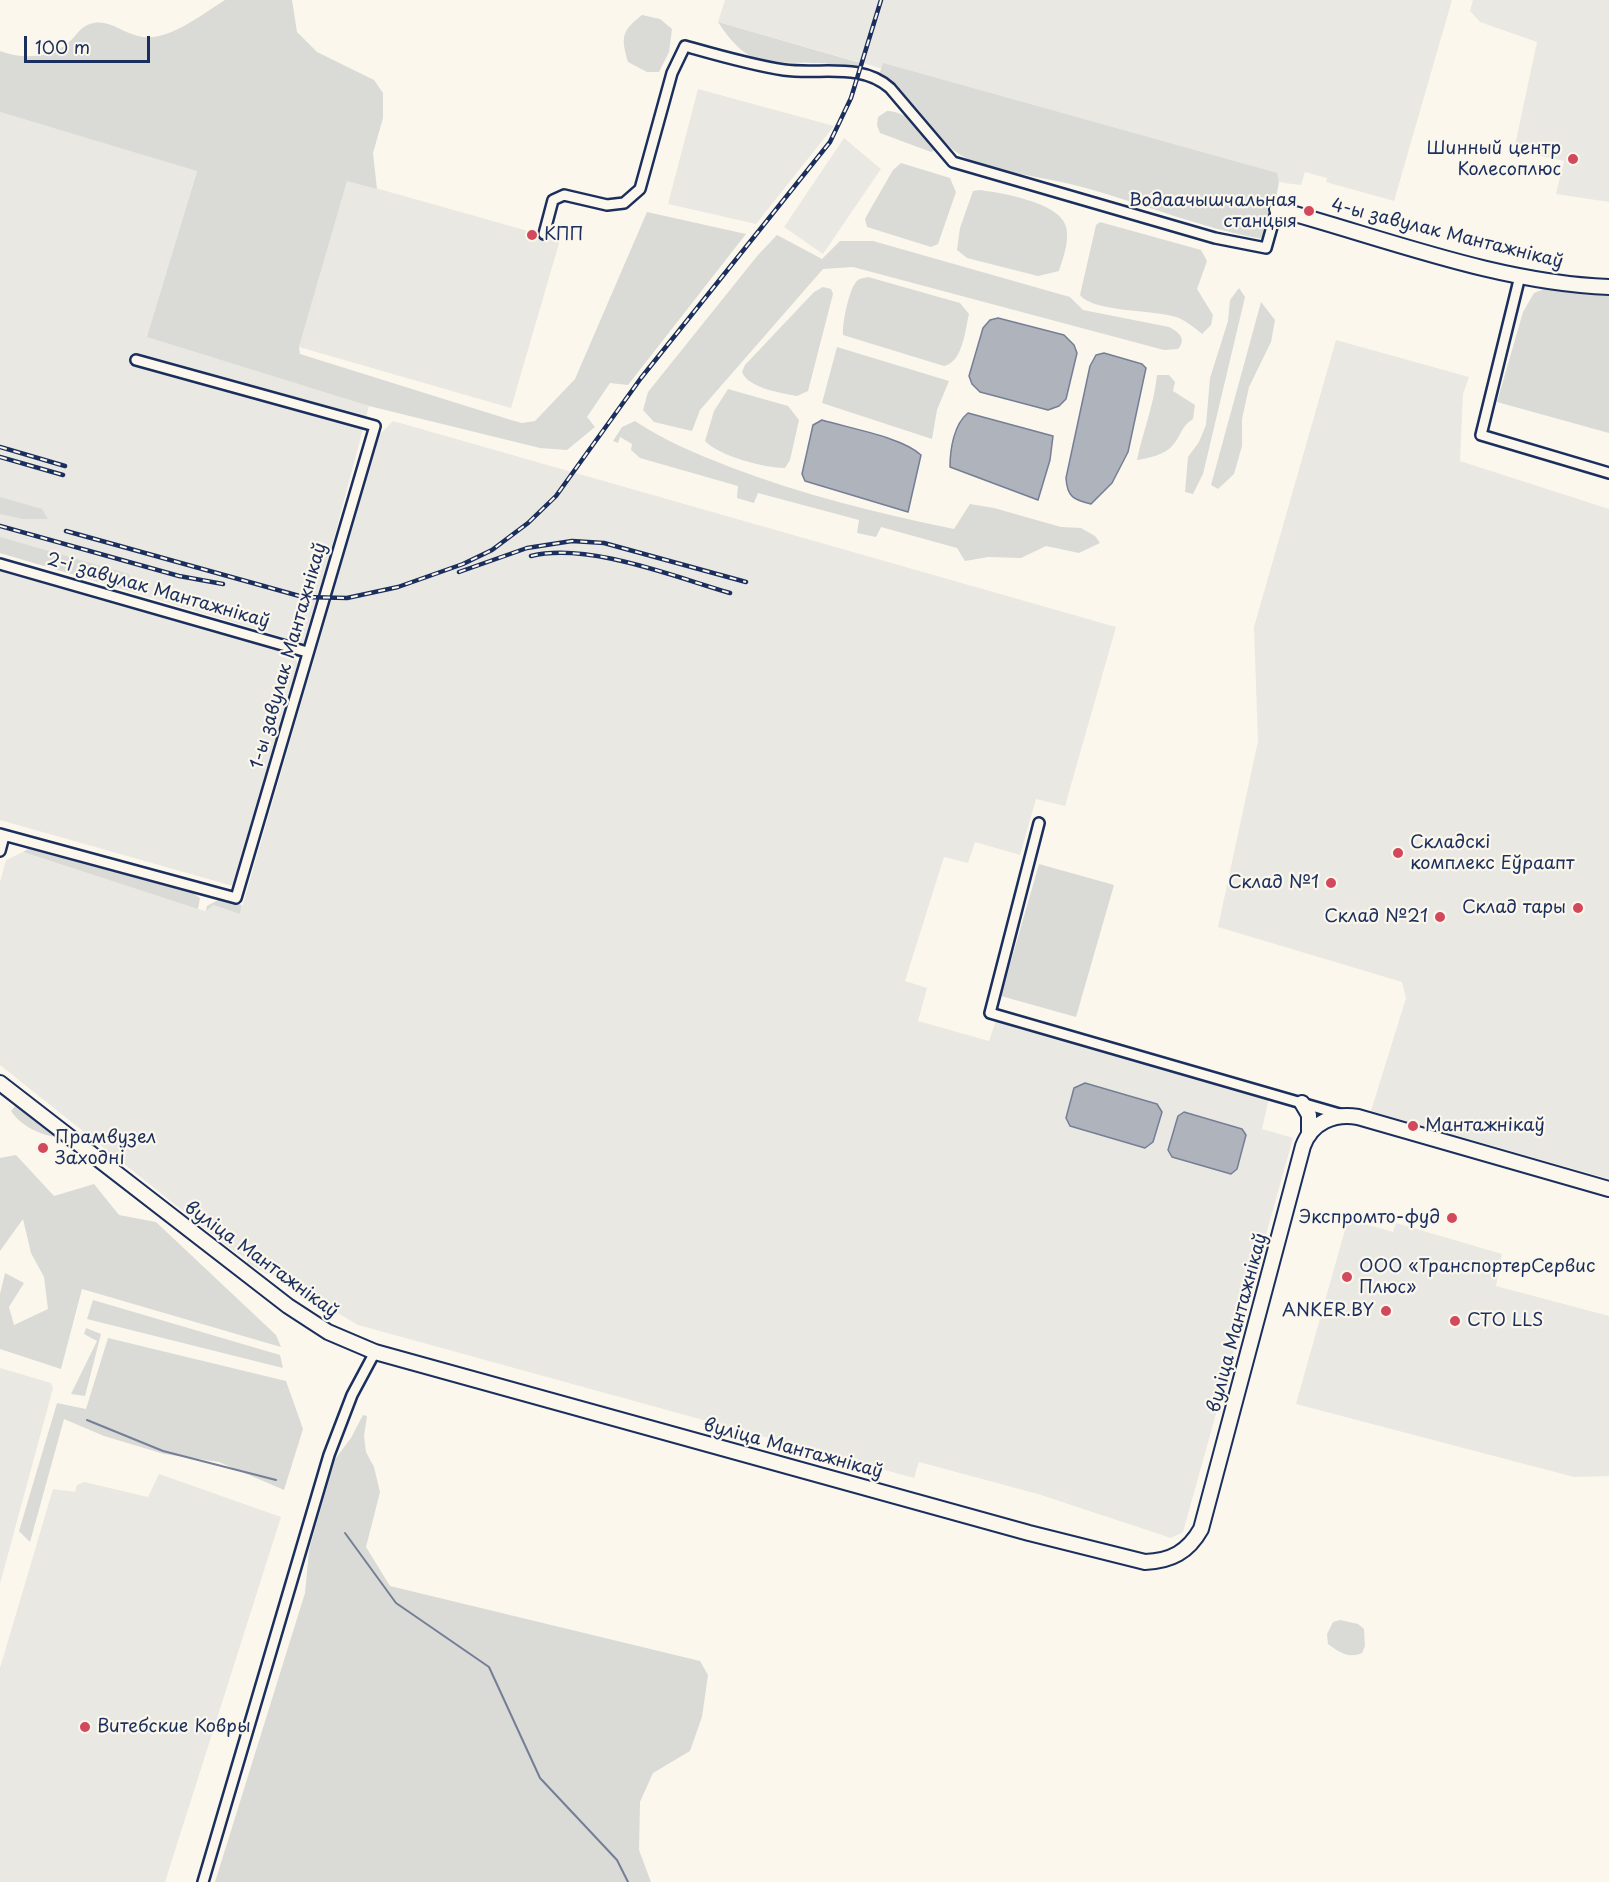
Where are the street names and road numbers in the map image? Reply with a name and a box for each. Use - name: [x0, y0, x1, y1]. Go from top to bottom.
- street label: 4-ы завулак Мантажнікаў: [1329, 195, 1565, 273]
- street label: 1-ы завулак Мантажнікаў: [246, 540, 332, 772]
- street label: 2-і завулак Мантажнікаў: [44, 549, 272, 633]
- street label: вуліца Мантажнікаў: [180, 1197, 342, 1323]
- street label: вуліца Мантажнікаў: [1204, 1231, 1272, 1415]
- street label: вуліца Мантажнікаў: [701, 1415, 885, 1483]

